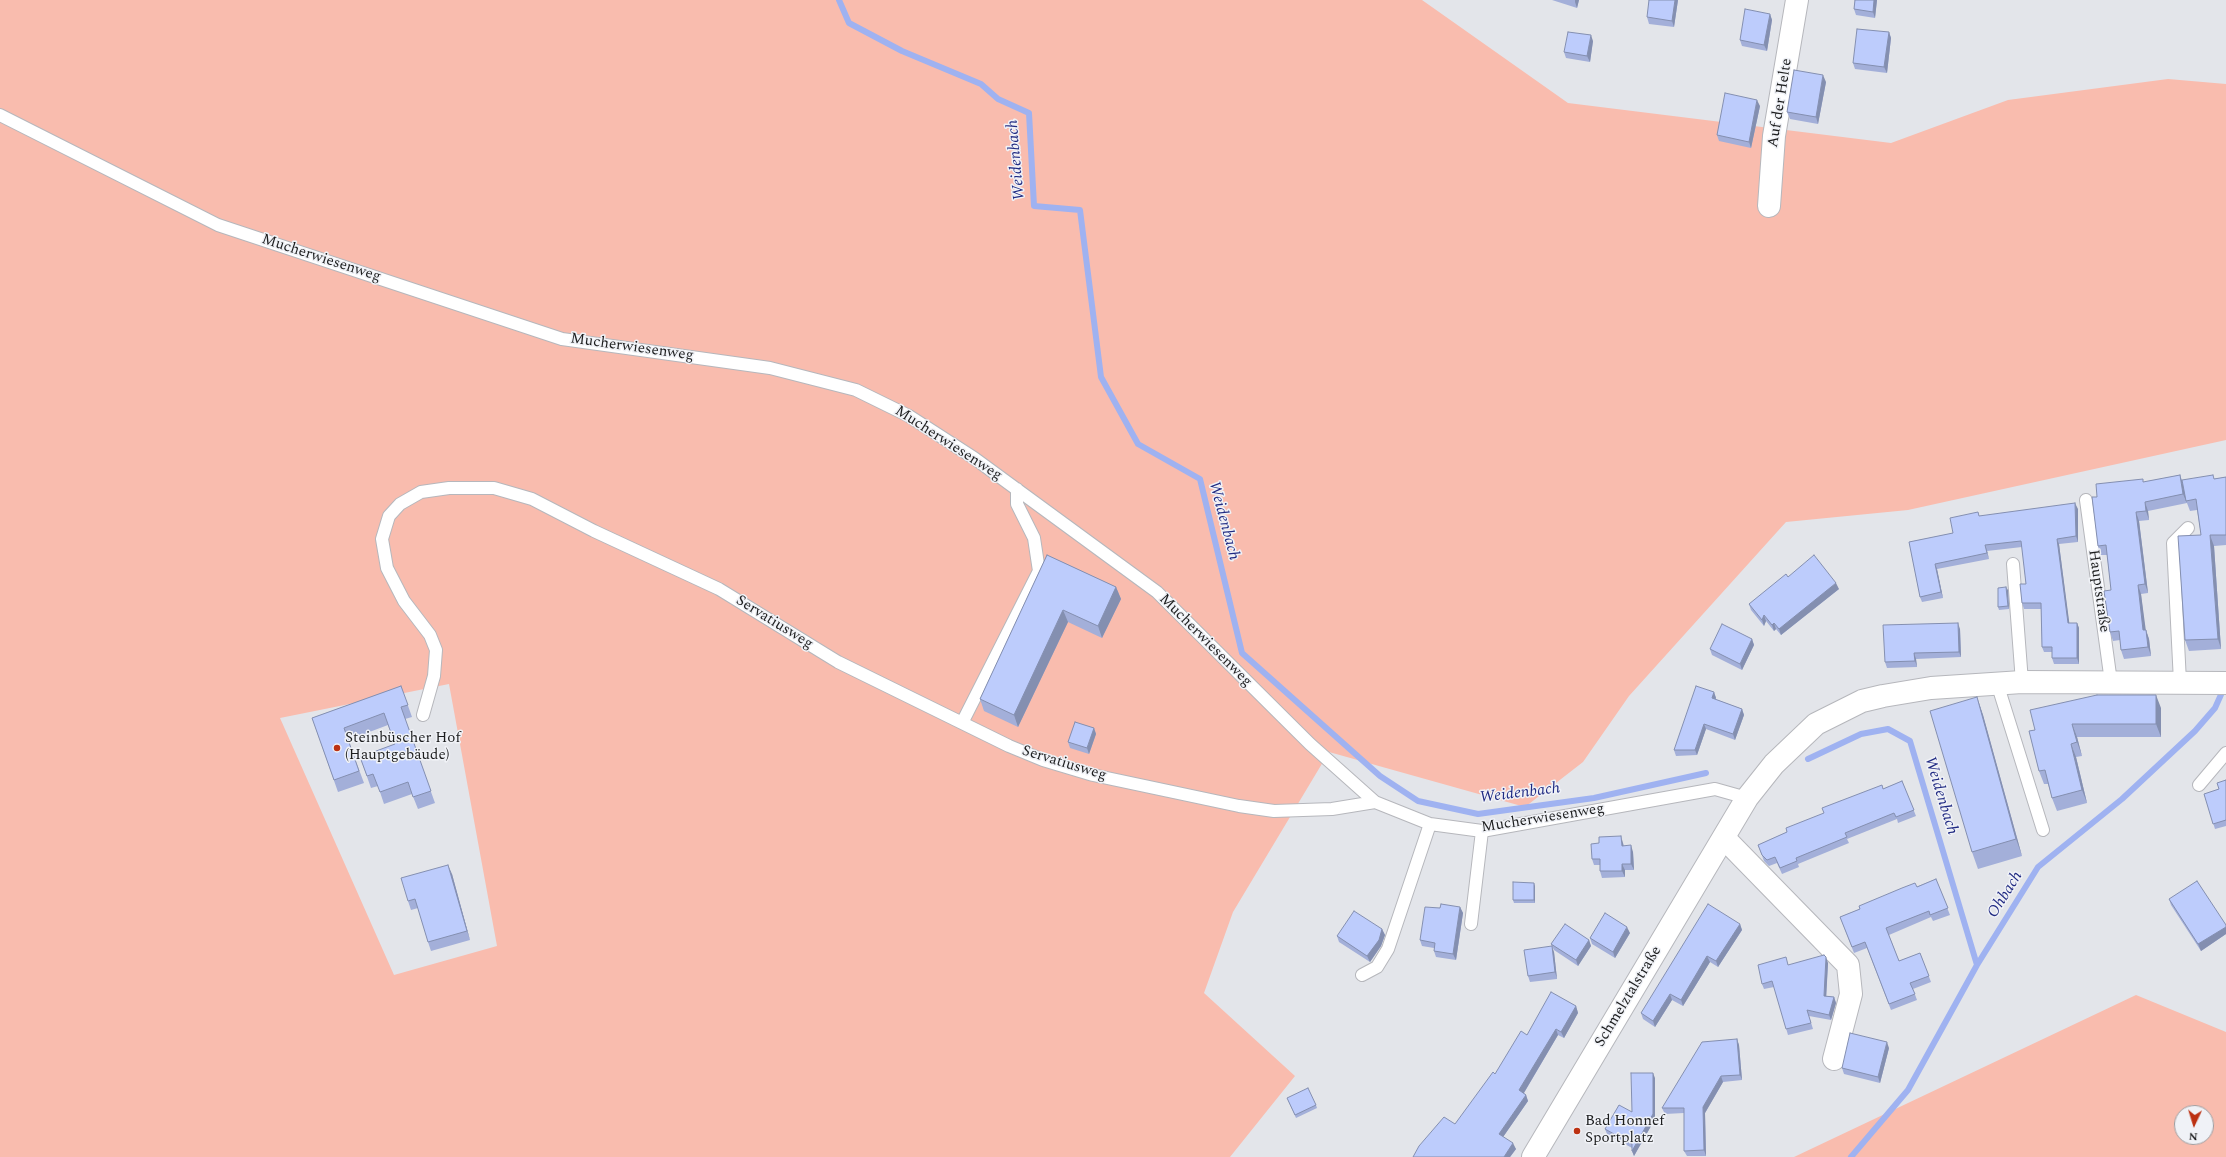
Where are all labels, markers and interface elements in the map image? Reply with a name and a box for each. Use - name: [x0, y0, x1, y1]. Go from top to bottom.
- street label: Auf der Helte: [1765, 57, 1797, 149]
- water label: Weidenbach: [1004, 119, 1030, 201]
- street label: Mucherwiesenweg: [259, 231, 383, 287]
- street label: Mucherwiesenweg: [569, 330, 695, 366]
- street label: Mucherwiesenweg: [891, 403, 1005, 485]
- water label: Weidenbach: [1203, 480, 1243, 562]
- street label: Hauptstraße: [2083, 549, 2113, 633]
- street label: Mucherwiesenweg: [1155, 591, 1255, 691]
- street label: Servatiusweg: [732, 592, 816, 654]
- place label: Steinbüscher Hof (Hauptgebäude): [345, 730, 461, 765]
- marker: Steinbüscher Hof (Hauptgebäude): [332, 743, 342, 753]
- street label: Servatiusweg: [1019, 743, 1109, 785]
- water label: Weidenbach: [1919, 755, 1961, 837]
- water label: Weidenbach: [1479, 780, 1561, 808]
- street label: Mucherwiesenweg: [1480, 800, 1606, 838]
- water label: Ohbach: [1984, 868, 2028, 922]
- street label: Schmelztalstraße: [1592, 943, 1666, 1051]
- north arrow: [2174, 1105, 2214, 1145]
- place label: Bad Honnef Sportplatz: [1585, 1113, 1664, 1148]
- marker: Bad Honnef Sportplatz: [1572, 1126, 1582, 1136]
- text: N: [2188, 1128, 2198, 1145]

